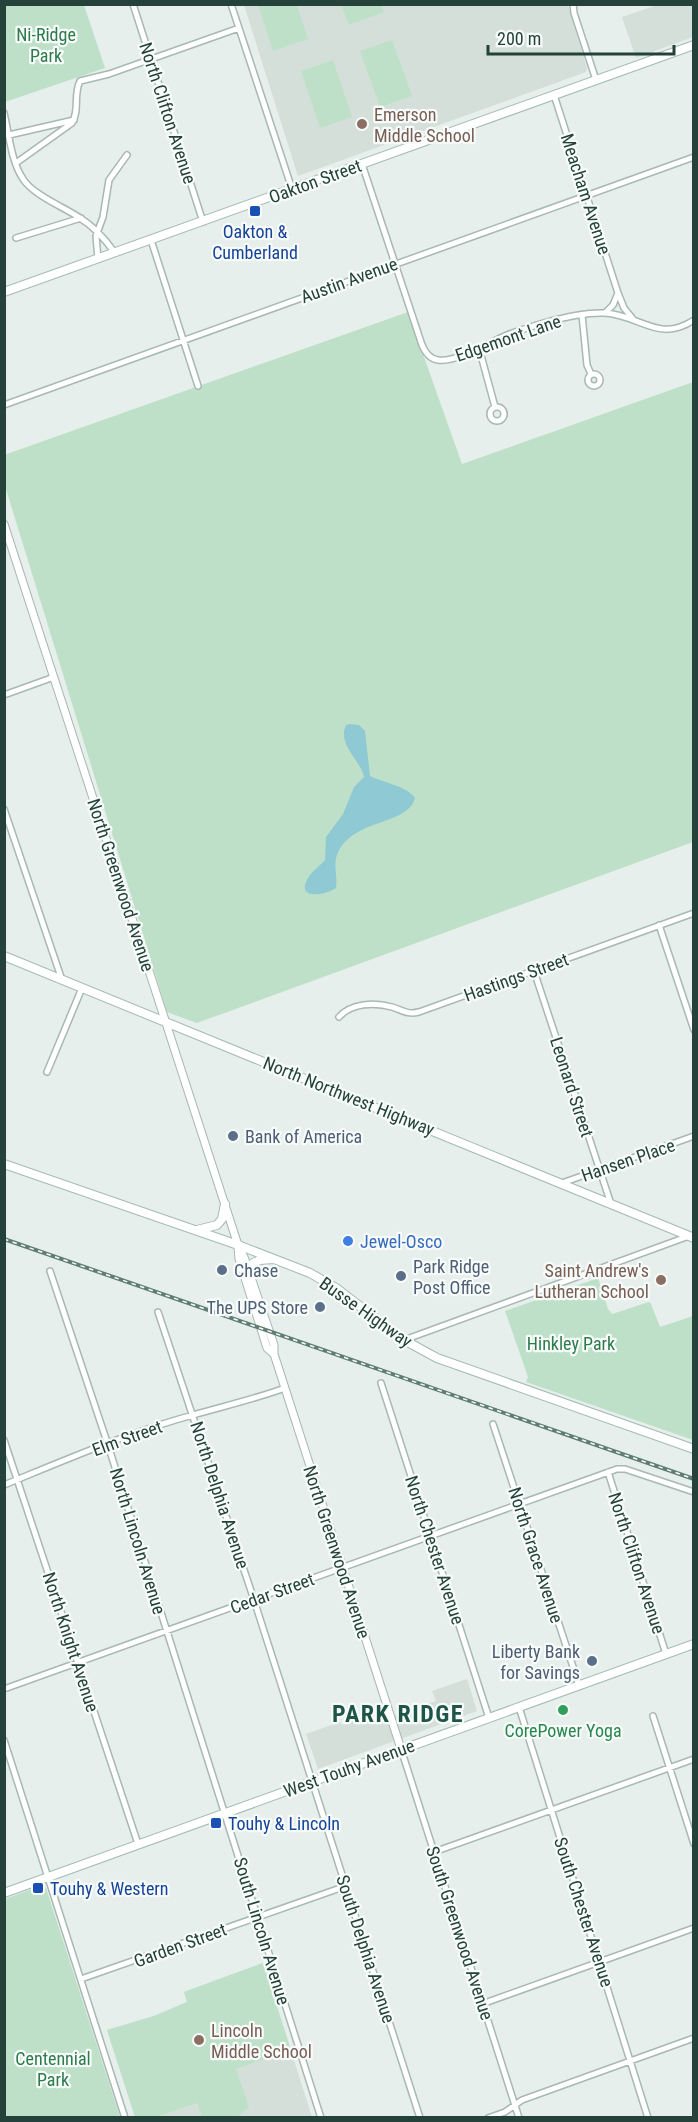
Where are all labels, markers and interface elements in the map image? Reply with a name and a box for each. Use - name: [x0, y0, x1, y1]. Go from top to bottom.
- scale bar: [488, 18, 674, 56]
- park label: Ni-Ridge Park: [16, 24, 76, 66]
- text: 200 m: [497, 28, 541, 49]
- street label: North Clifton Avenue: [135, 40, 201, 186]
- place label: Emerson Middle School: [374, 104, 475, 146]
- marker: Emerson Middle School: [355, 117, 369, 131]
- street label: Meacham Avenue: [557, 131, 615, 257]
- street label: Oakton Street: [266, 155, 364, 207]
- marker: Oakton & Cumberland: [248, 204, 262, 218]
- place label: Oakton & Cumberland: [212, 221, 298, 263]
- street label: Austin Avenue: [298, 253, 400, 307]
- street label: Edgemont Lane: [453, 310, 563, 366]
- street label: North Greenwood Avenue: [83, 796, 159, 974]
- street label: Hastings Street: [461, 948, 571, 1006]
- street label: Leonard Street: [546, 1034, 598, 1140]
- street label: North Northwest Highway: [260, 1052, 438, 1140]
- place label: Bank of America: [245, 1126, 362, 1147]
- marker: Bank of America: [226, 1129, 240, 1143]
- street label: Hansen Place: [578, 1134, 678, 1186]
- place label: Jewel-Osco: [360, 1231, 442, 1252]
- marker: Jewel-Osco: [341, 1234, 355, 1248]
- place label: Park Ridge Post Office: [413, 1256, 491, 1298]
- place label: Chase: [234, 1260, 278, 1281]
- place label: Saint Andrew's Lutheran School: [535, 1260, 649, 1302]
- marker: Chase: [215, 1263, 229, 1277]
- marker: Park Ridge Post Office: [394, 1269, 408, 1283]
- street label: Busse Highway: [316, 1272, 417, 1352]
- marker: Saint Andrew's Lutheran School: [654, 1273, 668, 1287]
- place label: The UPS Store: [207, 1297, 308, 1318]
- marker: The UPS Store: [313, 1300, 327, 1314]
- park label: Hinkley Park: [527, 1333, 615, 1354]
- street label: Elm Street: [89, 1416, 165, 1460]
- street label: North Delphia Avenue: [186, 1419, 254, 1571]
- street label: North Greenwood Avenue: [299, 1463, 375, 1641]
- street label: North Lincoln Avenue: [106, 1465, 170, 1617]
- street label: North Chester Avenue: [401, 1473, 469, 1627]
- street label: North Grace Avenue: [504, 1485, 568, 1625]
- street label: North Clifton Avenue: [604, 1490, 670, 1636]
- street label: Cedar Street: [227, 1568, 317, 1618]
- street label: North Knight Avenue: [39, 1570, 103, 1714]
- place label: Liberty Bank for Savings: [492, 1641, 580, 1683]
- marker: Liberty Bank for Savings: [585, 1654, 599, 1668]
- district label: PARK RIDGE: [332, 1700, 464, 1728]
- marker: CorePower Yoga: [556, 1703, 570, 1717]
- place label: CorePower Yoga: [504, 1720, 622, 1741]
- street label: West Touhy Avenue: [281, 1735, 417, 1801]
- place label: Touhy & Lincoln: [228, 1813, 340, 1834]
- marker: Touhy & Lincoln: [209, 1816, 223, 1830]
- street label: South Chester Avenue: [550, 1835, 618, 1989]
- street label: South Greenwood Avenue: [422, 1843, 498, 2023]
- street label: South Lincoln Avenue: [230, 1855, 294, 2007]
- street label: South Delphia Avenue: [332, 1872, 400, 2026]
- place label: Touhy & Western: [50, 1878, 169, 1899]
- marker: Touhy & Western: [31, 1881, 45, 1895]
- street label: Garden Street: [131, 1919, 229, 1971]
- place label: Lincoln Middle School: [211, 2020, 312, 2062]
- marker: Lincoln Middle School: [192, 2033, 206, 2047]
- park label: Centennial Park: [15, 2048, 91, 2090]

